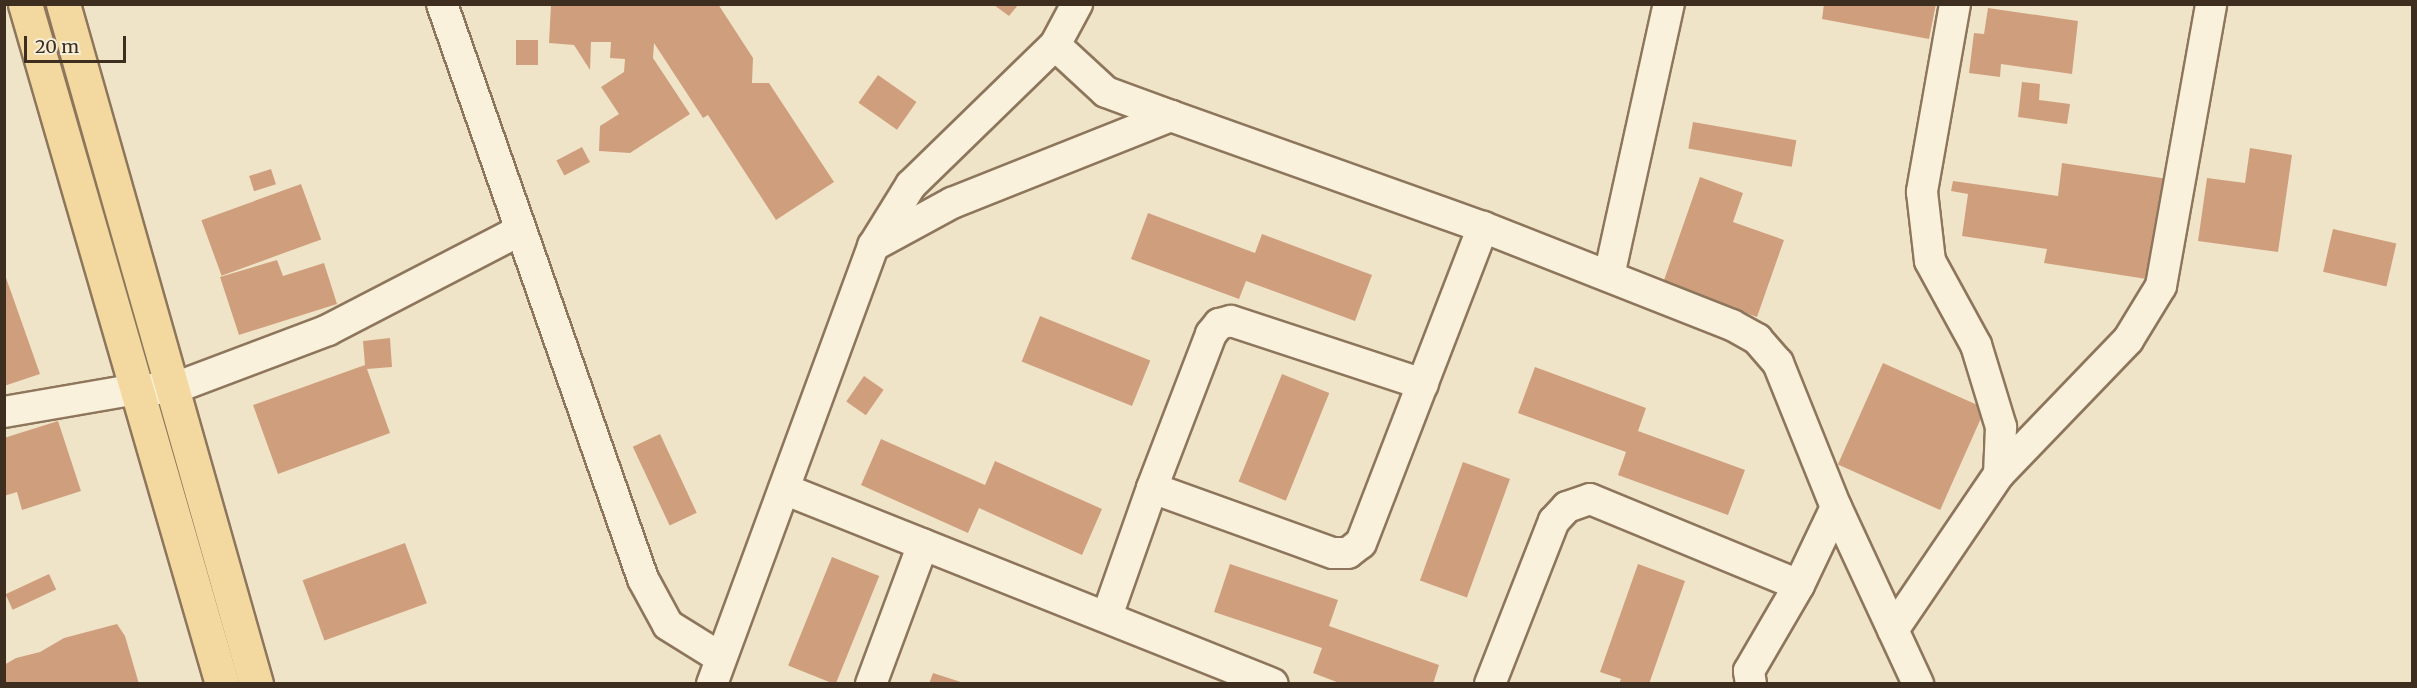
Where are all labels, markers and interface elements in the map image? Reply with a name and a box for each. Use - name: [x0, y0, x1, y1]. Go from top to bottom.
- scale bar: [27, 24, 129, 62]
- text: 20 m: [35, 35, 79, 58]

